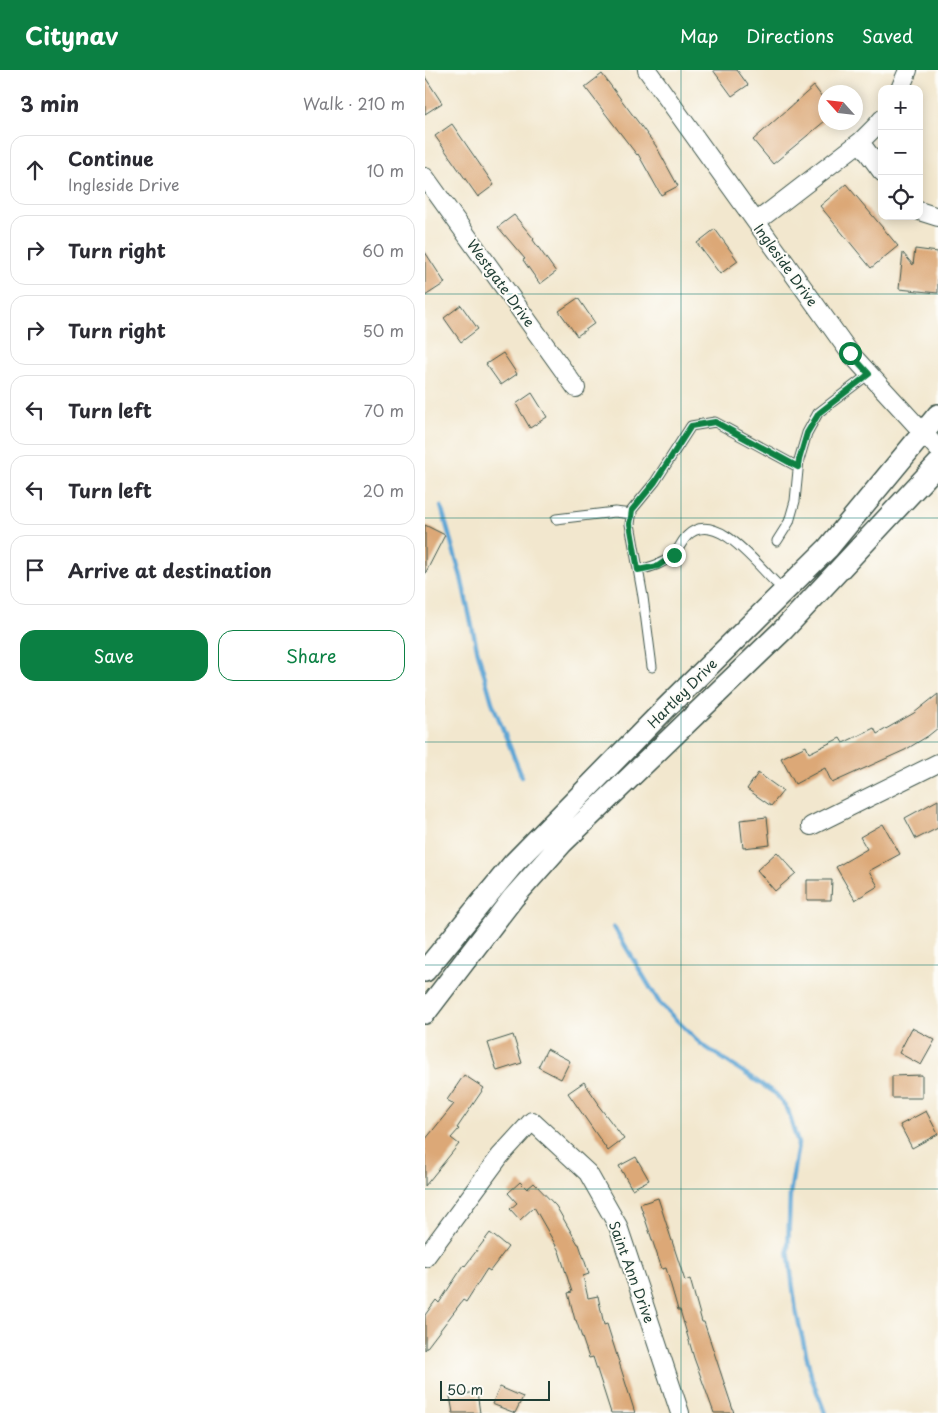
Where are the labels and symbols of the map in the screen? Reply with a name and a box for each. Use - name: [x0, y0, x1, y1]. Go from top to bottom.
- north arrow: [818, 85, 863, 130]
- street label: Ingleside Drive: [749, 219, 823, 311]
- street label: Westgate Drive: [462, 235, 540, 331]
- route start: [839, 342, 862, 365]
- route end: [663, 544, 686, 567]
- street label: Hartley Drive: [642, 653, 722, 733]
- street label: Saint Ann Drive: [604, 1218, 660, 1326]
- scale bar: [440, 1378, 550, 1401]

